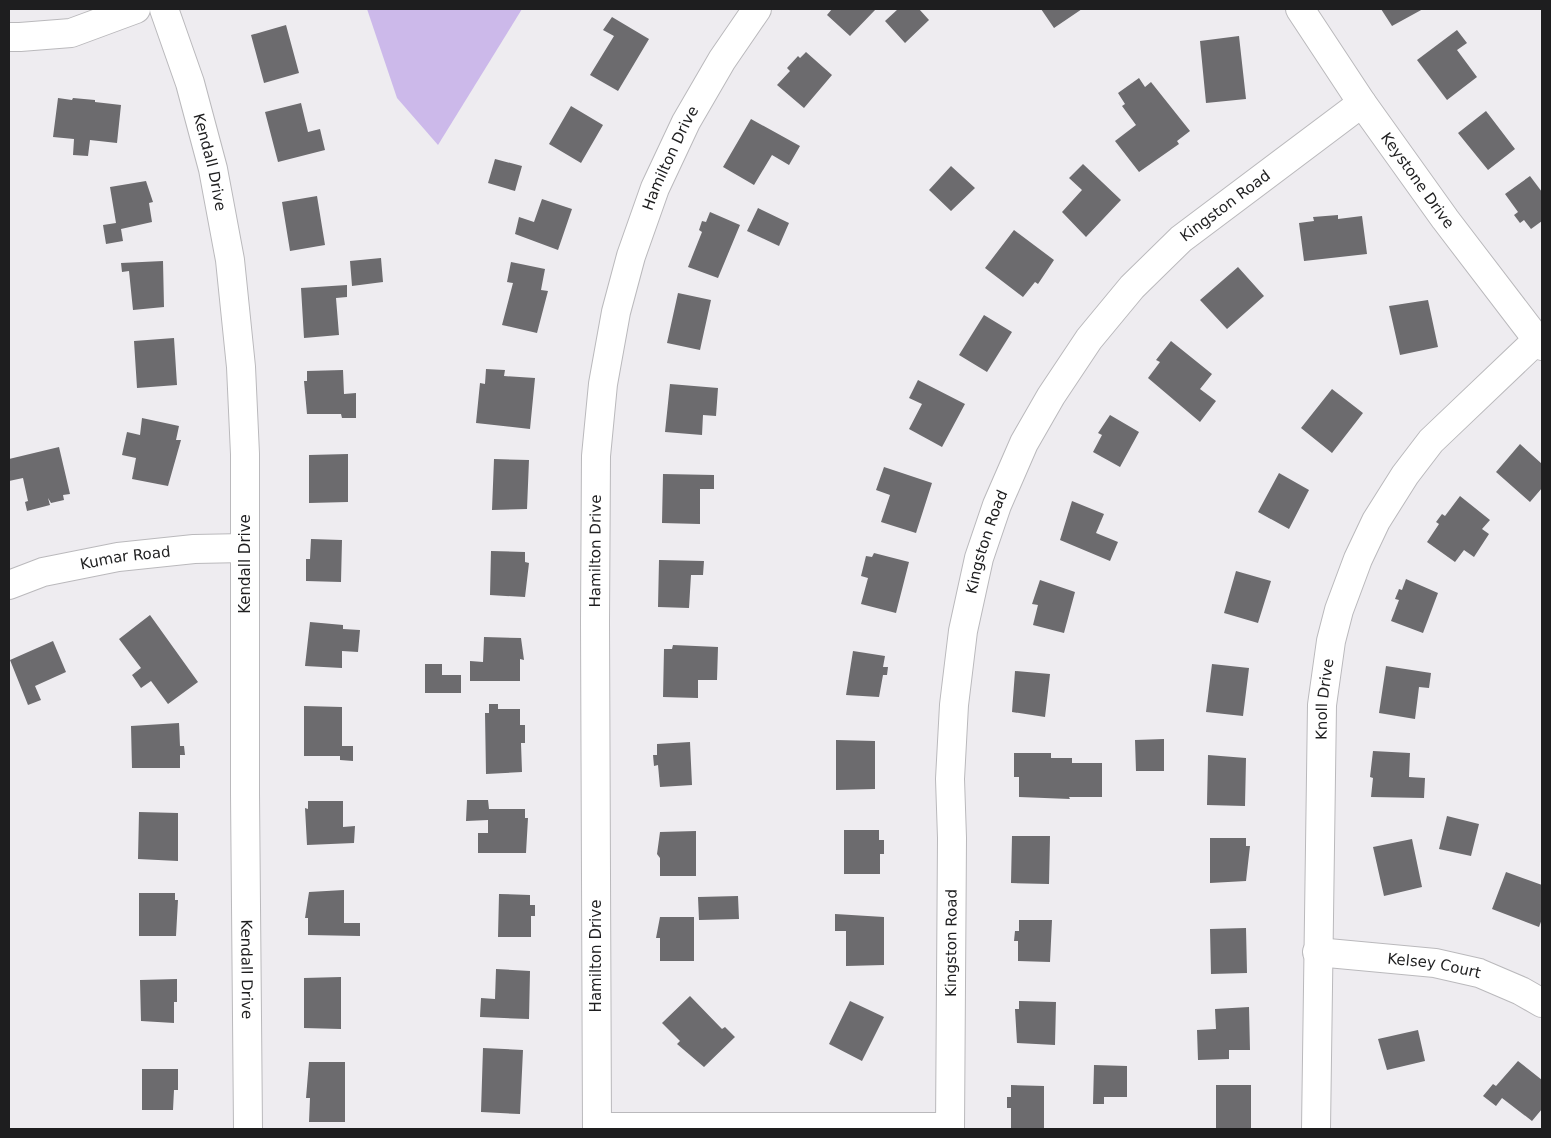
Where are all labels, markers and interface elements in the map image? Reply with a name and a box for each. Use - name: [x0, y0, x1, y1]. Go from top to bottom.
- street label: Hamilton Drive: [639, 103, 702, 213]
- street label: Kendall Drive: [189, 111, 230, 212]
- street label: Keystone Drive: [1377, 129, 1458, 232]
- street label: Kingston Road: [1177, 166, 1274, 245]
- street label: Kingston Road: [962, 487, 1011, 595]
- street label: Hamilton Drive: [586, 495, 605, 607]
- street label: Kendall Drive: [236, 514, 254, 614]
- street label: Kumar Road: [79, 543, 171, 573]
- street label: Knoll Drive: [1313, 657, 1337, 740]
- street label: Kingston Road: [942, 889, 961, 997]
- street label: Hamilton Drive: [587, 900, 605, 1012]
- street label: Kendall Drive: [237, 919, 256, 1019]
- street label: Kelsey Court: [1387, 950, 1483, 982]

